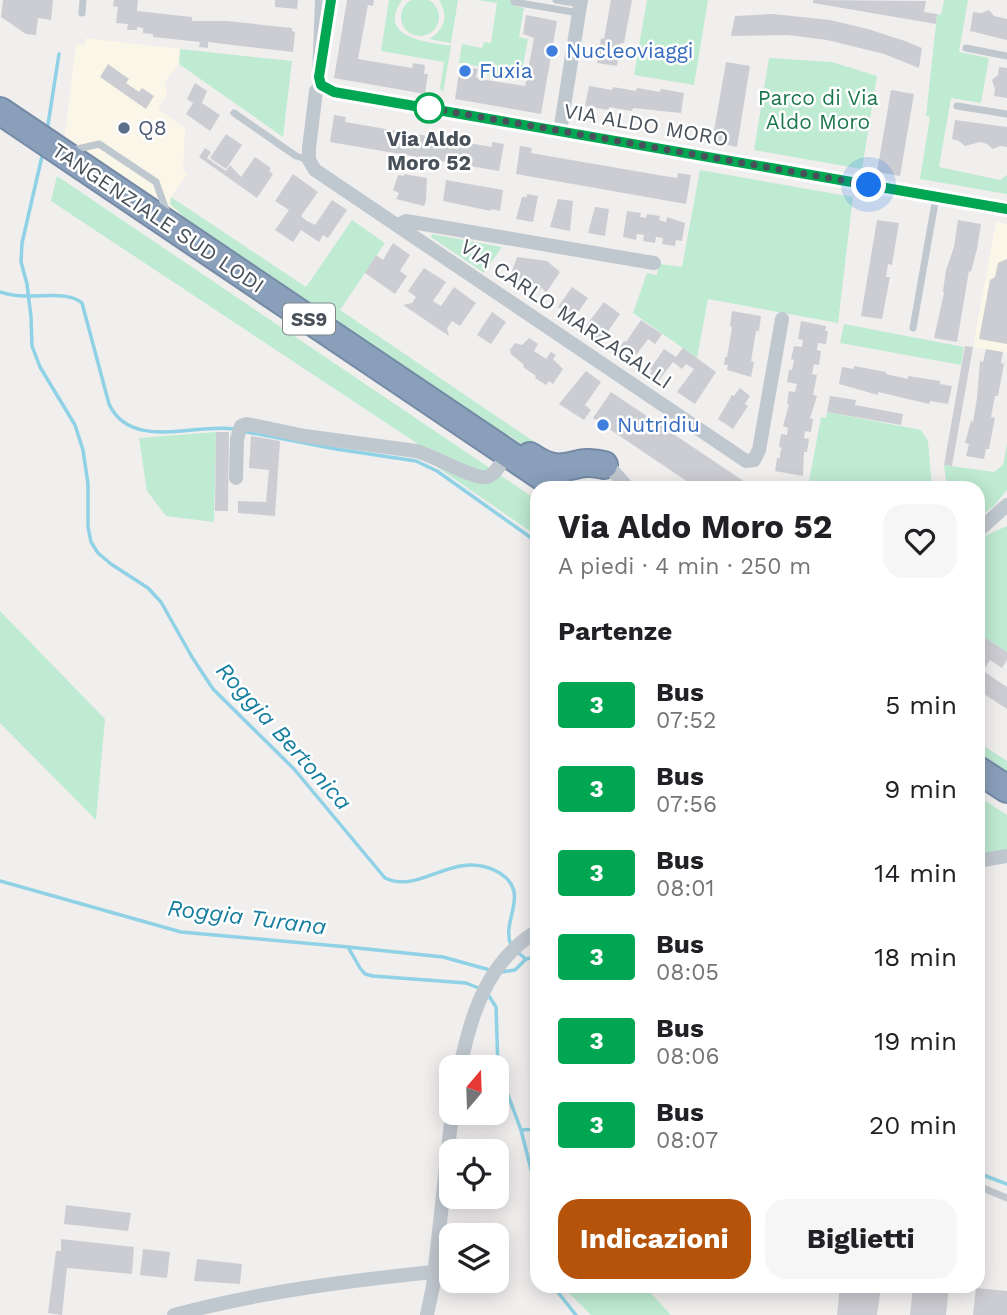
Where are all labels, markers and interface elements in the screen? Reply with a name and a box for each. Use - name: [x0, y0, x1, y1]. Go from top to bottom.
- place label: Nucleoviaggi: [566, 38, 693, 63]
- marker: Nucleoviaggi: [544, 43, 560, 59]
- place label: Fuxia: [479, 58, 533, 83]
- marker: Fuxia: [457, 63, 473, 79]
- park label: Parco di Via Aldo Moro: [758, 85, 878, 134]
- marker: Via Aldo Moro 52: [414, 93, 444, 123]
- street label: VIA ALDO MORO: [562, 98, 730, 151]
- place label: Q8: [138, 115, 167, 140]
- marker: Q8: [116, 120, 132, 136]
- place label: Via Aldo Moro 52: [387, 126, 471, 175]
- street label: TANGENZIALE SUD LODI: [48, 137, 269, 298]
- your location: [851, 167, 886, 202]
- street label: VIA CARLO MARZAGALLI: [456, 233, 677, 394]
- road number: SS9: [283, 304, 335, 334]
- place label: Nutridiu: [617, 412, 700, 437]
- marker: Nutridiu: [595, 417, 611, 433]
- button: heart: [883, 504, 957, 578]
- text: Via Aldo Moro 52: [558, 507, 832, 546]
- text: A piedi · 4 min · 250 m: [558, 553, 811, 580]
- text: Partenze: [558, 616, 672, 646]
- water label: Roggia Bertonica: [210, 657, 357, 816]
- text: Bus: [656, 677, 704, 707]
- text: 5 min: [885, 690, 957, 720]
- text: 3: [589, 691, 604, 719]
- text: 07:52: [656, 707, 716, 734]
- text: Bus: [656, 761, 704, 791]
- text: 9 min: [884, 774, 957, 804]
- text: 3: [589, 775, 604, 803]
- text: 07:56: [656, 791, 717, 818]
- text: Bus: [656, 845, 704, 875]
- text: 14 min: [874, 858, 957, 888]
- text: 3: [589, 859, 604, 887]
- text: 08:01: [656, 875, 715, 902]
- water label: Roggia Turana: [166, 894, 328, 941]
- text: Bus: [656, 929, 704, 959]
- text: 18 min: [874, 942, 957, 972]
- text: 3: [589, 943, 604, 971]
- text: 08:05: [656, 959, 719, 986]
- text: Bus: [656, 1013, 704, 1043]
- text: 19 min: [874, 1026, 957, 1056]
- text: 3: [589, 1027, 604, 1055]
- text: 08:06: [656, 1043, 720, 1070]
- north arrow: [439, 1055, 509, 1125]
- map controls: [439, 1055, 509, 1293]
- text: Bus: [656, 1097, 704, 1127]
- text: 20 min: [869, 1110, 957, 1140]
- text: 3: [589, 1111, 604, 1139]
- text: 08:07: [656, 1127, 718, 1154]
- button: locate: [439, 1139, 509, 1209]
- button: Indicazioni: [558, 1199, 751, 1279]
- button: Biglietti: [765, 1199, 957, 1279]
- button: layers: [439, 1223, 509, 1293]

